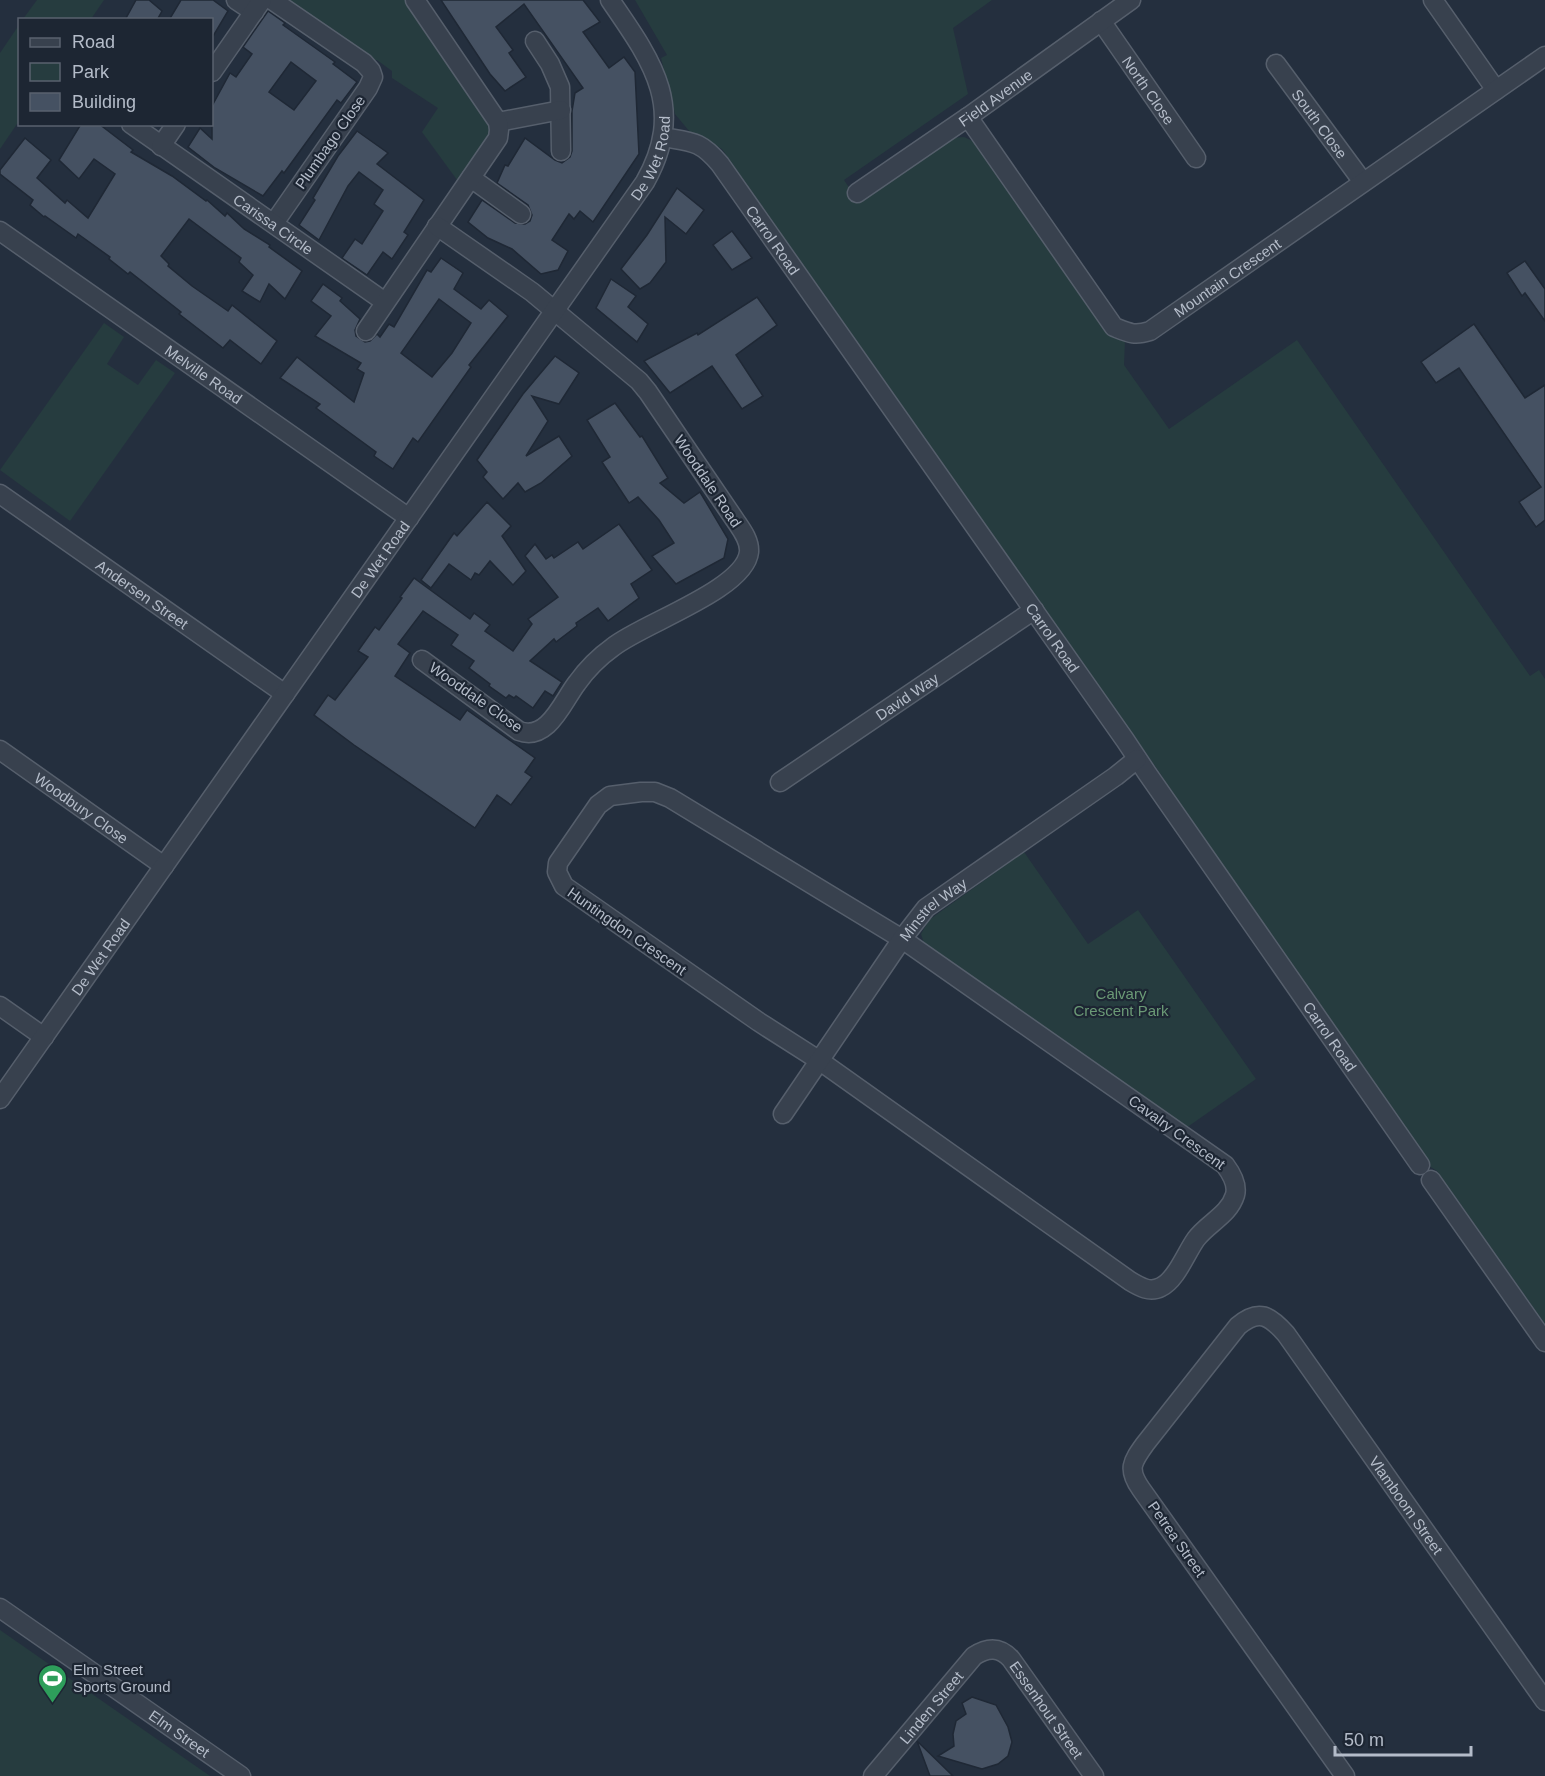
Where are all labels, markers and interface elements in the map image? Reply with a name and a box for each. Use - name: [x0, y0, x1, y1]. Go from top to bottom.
- legend: [18, 18, 213, 126]
- text: Road: [72, 32, 115, 52]
- street label: North Close: [1119, 53, 1178, 127]
- text: Park: [72, 62, 110, 82]
- street label: Field Avenue: [955, 65, 1035, 130]
- street label: South Close: [1289, 86, 1351, 162]
- text: Building: [72, 92, 136, 112]
- street label: Plumbago Close: [291, 92, 369, 192]
- street label: De Wet Road: [627, 116, 673, 203]
- street label: Carissa Circle: [230, 190, 317, 258]
- street label: Carrol Road: [743, 202, 804, 278]
- street label: Mountain Crescent: [1171, 234, 1284, 320]
- street label: Melville Road: [162, 341, 246, 407]
- street label: Wooddale Road: [671, 432, 745, 530]
- street label: De Wet Road: [347, 518, 413, 601]
- street label: Andersen Street: [93, 556, 192, 633]
- street label: Carrol Road: [1023, 599, 1083, 675]
- street label: Wooddale Close: [426, 659, 526, 735]
- street label: David Way: [872, 669, 942, 723]
- street label: Woodbury Close: [32, 769, 132, 847]
- street label: Minstrel Way: [895, 874, 970, 944]
- street label: Huntingdon Crescent: [564, 884, 690, 979]
- street label: De Wet Road: [67, 915, 133, 998]
- park label: Calvary Crescent Park: [1073, 985, 1169, 1019]
- street label: Carrol Road: [1300, 998, 1360, 1074]
- street label: Cavalry Crescent: [1125, 1091, 1229, 1173]
- street label: Vlamboom Street: [1366, 1453, 1447, 1558]
- street label: Petrea Street: [1145, 1498, 1210, 1581]
- street label: Essenhout Street: [1007, 1658, 1088, 1762]
- place label: Elm Street Sports Ground: [73, 1661, 171, 1695]
- sports icon: Elm Street Sports Ground: [36, 1662, 68, 1704]
- street label: Linden Street: [896, 1667, 967, 1747]
- street label: Elm Street: [146, 1706, 214, 1761]
- scale bar: [1335, 1719, 1472, 1757]
- text: 50 m: [1344, 1730, 1384, 1750]

